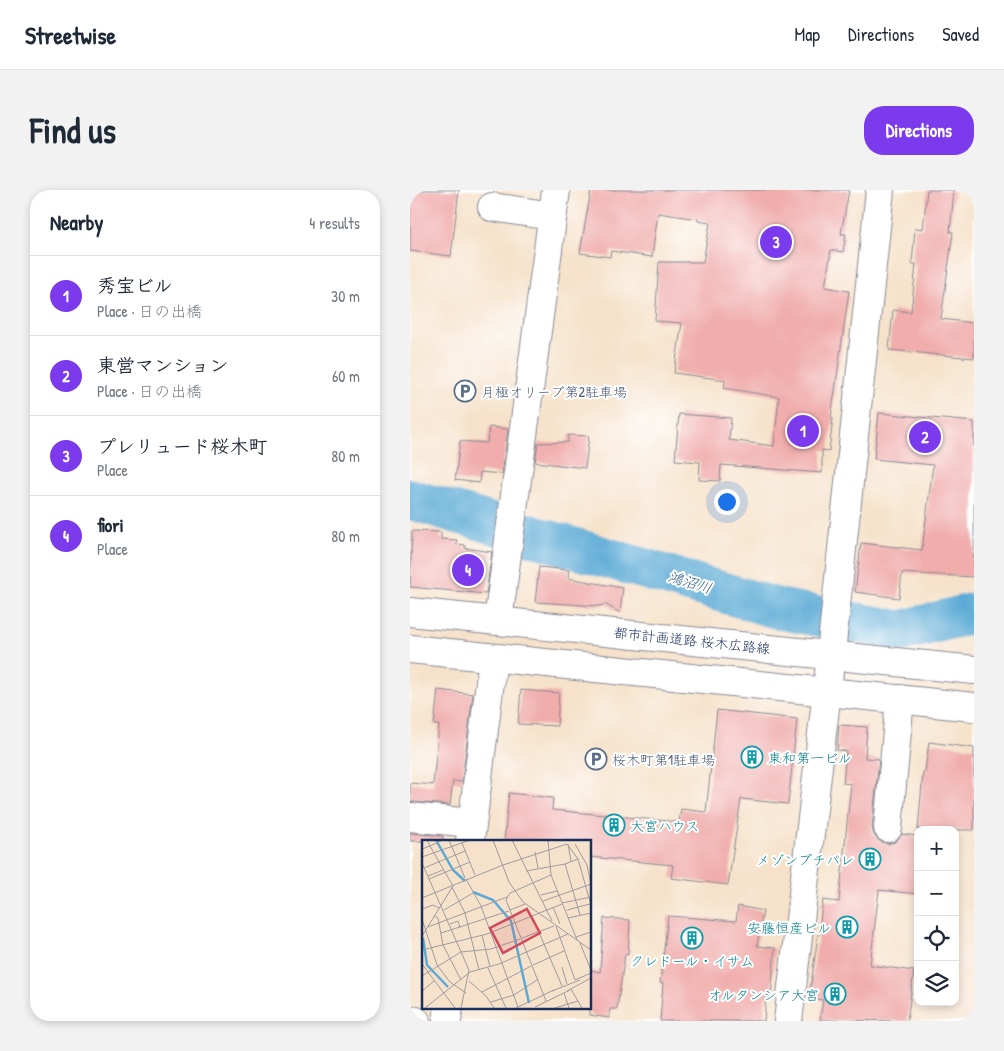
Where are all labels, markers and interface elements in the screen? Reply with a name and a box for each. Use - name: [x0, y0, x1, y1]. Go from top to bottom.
- text: Streetwise: [25, 19, 116, 51]
- text: Map: [795, 22, 820, 47]
- text: Directions: [848, 22, 914, 47]
- text: Saved: [942, 22, 979, 47]
- button: Directions: [864, 106, 974, 155]
- text: Find us: [30, 107, 116, 154]
- text: Nearby: [50, 208, 103, 237]
- text: 4 results: [309, 212, 360, 234]
- pin: 3: [760, 223, 792, 261]
- text: 秀宝ビル: [97, 272, 173, 298]
- text: 1: [63, 285, 69, 307]
- text: 30 m: [331, 285, 360, 307]
- text: Place · 日の出橋: [97, 300, 202, 322]
- text: 東営マンション: [97, 352, 228, 378]
- text: 2: [62, 365, 70, 387]
- text: 60 m: [332, 365, 360, 387]
- parking icon: 月極オリーブ第2駐車場: [453, 379, 477, 403]
- text: Place · 日の出橋: [97, 380, 202, 402]
- place label: 月極オリーブ第2駐車場: [481, 382, 627, 401]
- pin: 1: [787, 412, 819, 450]
- pin: 2: [909, 418, 941, 456]
- text: プレリュード桜木町: [97, 433, 268, 459]
- text: 3: [62, 445, 70, 467]
- text: 80 m: [331, 445, 360, 467]
- text: Place: [97, 459, 128, 481]
- your location: [714, 489, 740, 515]
- text: fiori: [97, 512, 124, 538]
- text: 4: [63, 525, 69, 547]
- text: 80 m: [331, 525, 360, 547]
- text: Place: [97, 538, 128, 560]
- pin: 4: [452, 551, 484, 589]
- water label: 鴻沼川: [665, 565, 715, 599]
- street label: 都市計画道路 桜木広路線: [613, 622, 771, 658]
- building icon: 東和第一ビル: [740, 745, 764, 769]
- parking icon: 桜木町第1駐車場: [584, 747, 608, 771]
- place label: 東和第一ビル: [768, 748, 852, 767]
- place label: 桜木町第1駐車場: [612, 750, 715, 769]
- building icon: 大宮ハウス: [602, 813, 626, 837]
- place label: 大宮ハウス: [630, 816, 699, 835]
- map controls: [914, 826, 959, 1006]
- button: +: [914, 826, 959, 871]
- inset map: [422, 840, 591, 1008]
- building icon: メゾンプチパレ: [858, 847, 882, 871]
- place label: メゾンプチパレ: [756, 850, 854, 869]
- button: −: [914, 871, 959, 916]
- building icon: 安藤恒産ビル: [835, 915, 859, 939]
- button: locate: [914, 916, 959, 961]
- place label: 安藤恒産ビル: [747, 918, 831, 937]
- building icon: クレドール・イサム: [680, 926, 704, 950]
- place label: クレドール・イサム: [630, 951, 754, 970]
- button: layers: [914, 961, 959, 1006]
- building icon: オルタンシア大宮: [823, 982, 847, 1006]
- place label: オルタンシア大宮: [708, 985, 819, 1004]

